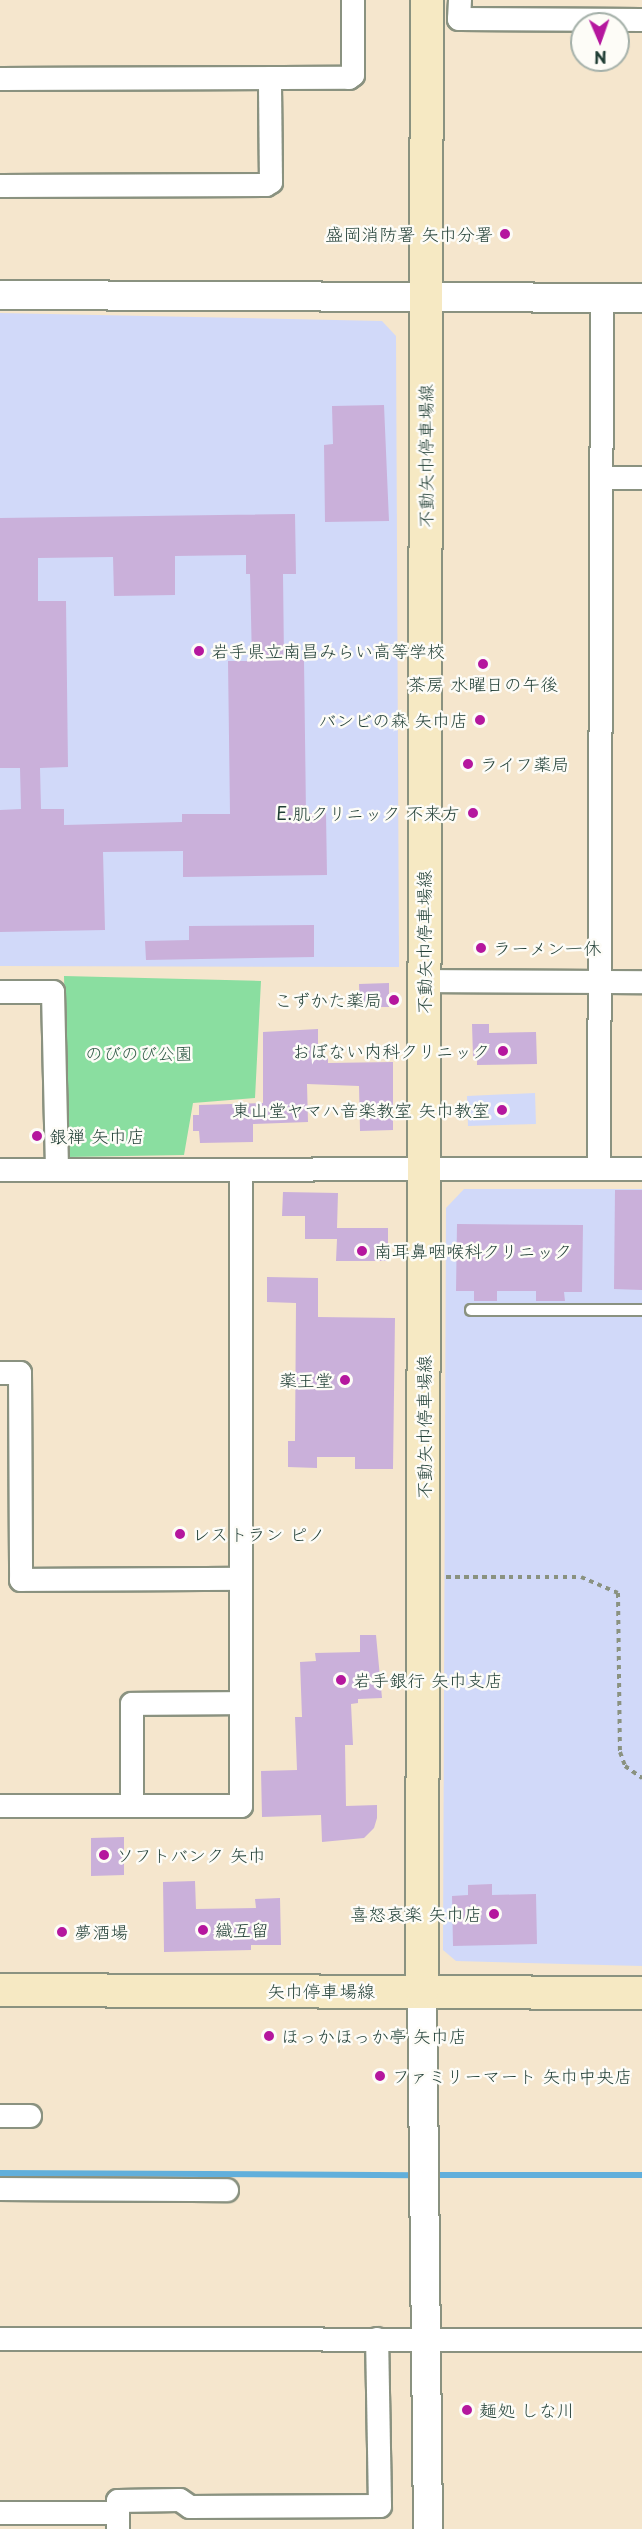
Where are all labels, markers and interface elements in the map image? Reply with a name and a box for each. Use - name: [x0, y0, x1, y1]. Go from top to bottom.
- north arrow: [570, 12, 630, 72]
- text: N: [594, 46, 607, 70]
- place label: 盛岡消防署 矢巾分署: [325, 223, 493, 245]
- marker: 盛岡消防署 矢巾分署: [498, 227, 512, 241]
- street label: 不動矢巾停車場線: [415, 384, 437, 528]
- place label: 岩手県立南昌みらい高等学校: [211, 640, 445, 662]
- marker: 岩手県立南昌みらい高等学校: [192, 644, 206, 658]
- marker: 茶房 水曜日の午後: [476, 657, 490, 671]
- place label: 茶房 水曜日の午後: [408, 673, 558, 695]
- place label: バンビの森 矢巾店: [318, 709, 468, 731]
- marker: バンビの森 矢巾店: [473, 713, 487, 727]
- place label: ライフ薬局: [480, 753, 570, 775]
- marker: ライフ薬局: [461, 757, 475, 771]
- place label: E.肌クリニック 不来方: [276, 802, 460, 824]
- marker: E.肌クリニック 不来方: [464, 804, 482, 822]
- street label: 不動矢巾停車場線: [413, 870, 435, 1014]
- place label: ラーメン一休: [493, 937, 601, 959]
- marker: ラーメン一休: [474, 941, 488, 955]
- place label: こずかた薬局: [274, 989, 382, 1011]
- marker: こずかた薬局: [387, 993, 401, 1007]
- place label: おぼない内科クリニック: [292, 1040, 490, 1062]
- park label: のびのび公園: [85, 1042, 193, 1064]
- marker: おぼない内科クリニック: [494, 1042, 512, 1060]
- place label: 東山堂ヤマハ音楽教室 矢巾教室: [232, 1099, 490, 1121]
- marker: 東山堂ヤマハ音楽教室 矢巾教室: [495, 1103, 509, 1117]
- place label: 銀禅 矢巾店: [49, 1125, 145, 1147]
- marker: 銀禅 矢巾店: [30, 1129, 44, 1143]
- place label: 南耳鼻咽喉科クリニック: [374, 1240, 572, 1262]
- marker: 南耳鼻咽喉科クリニック: [355, 1244, 369, 1258]
- street label: 不動矢巾停車場線: [413, 1355, 435, 1499]
- place label: 薬王堂: [279, 1369, 333, 1391]
- marker: 薬王堂: [338, 1373, 352, 1387]
- place label: レストラン ピノ: [192, 1523, 324, 1545]
- marker: レストラン ピノ: [173, 1527, 187, 1541]
- place label: 岩手銀行 矢巾支店: [353, 1669, 503, 1691]
- marker: 岩手銀行 矢巾支店: [334, 1673, 348, 1687]
- place label: ソフトバンク 矢巾: [116, 1844, 266, 1866]
- marker: ソフトバンク 矢巾: [97, 1848, 111, 1862]
- place label: 喜怒哀楽 矢巾店: [350, 1903, 482, 1925]
- marker: 喜怒哀楽 矢巾店: [487, 1907, 501, 1921]
- place label: 織互留: [215, 1919, 269, 1941]
- place label: 夢酒場: [74, 1921, 128, 1943]
- marker: 織互留: [196, 1923, 210, 1937]
- marker: 夢酒場: [55, 1925, 69, 1939]
- street label: 矢巾停車場線: [267, 1980, 375, 2002]
- place label: ほっかほっか亭 矢巾店: [281, 2025, 467, 2047]
- marker: ほっかほっか亭 矢巾店: [262, 2029, 276, 2043]
- place label: ファミリーマート 矢巾中央店: [392, 2065, 632, 2087]
- marker: ファミリーマート 矢巾中央店: [373, 2069, 387, 2083]
- place label: 麺処 しな川: [479, 2399, 575, 2421]
- marker: 麺処 しな川: [460, 2403, 474, 2417]

